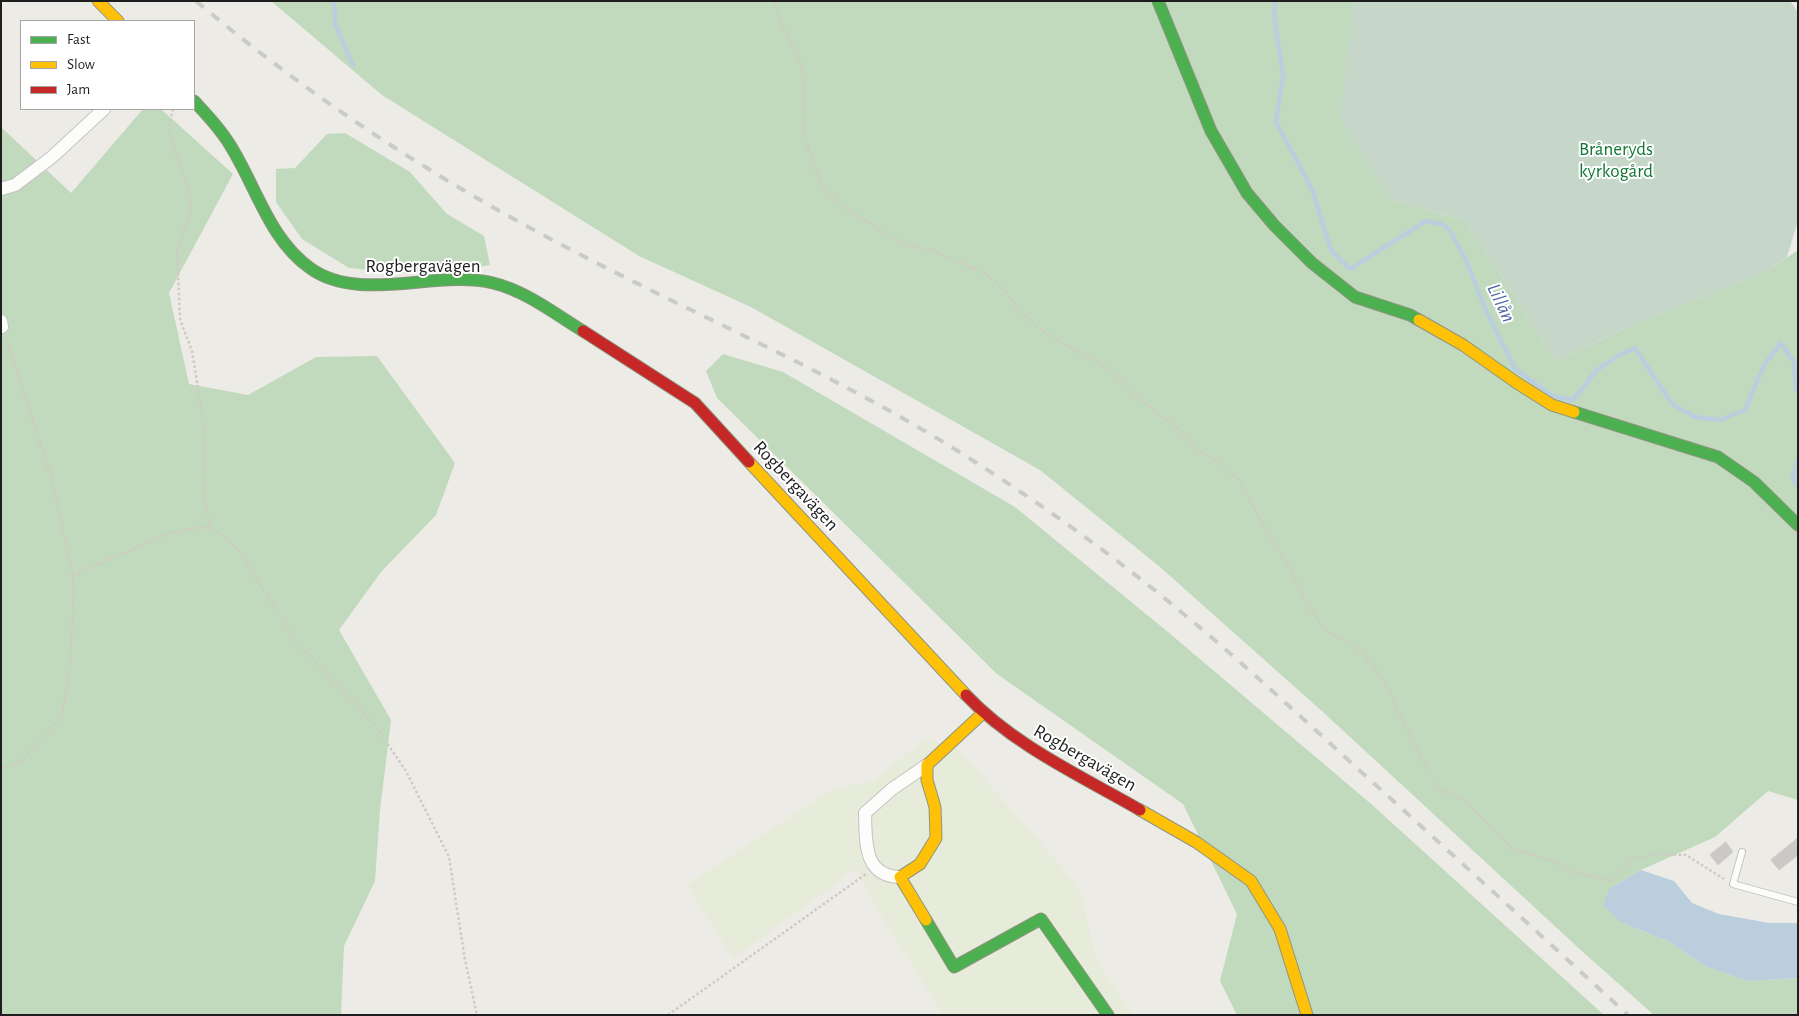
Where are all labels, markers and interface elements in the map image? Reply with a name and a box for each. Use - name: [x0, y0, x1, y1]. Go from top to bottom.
- legend: [20, 20, 195, 110]
- text: Fast: [67, 32, 90, 47]
- text: Slow: [67, 57, 95, 72]
- text: Jam: [67, 82, 90, 97]
- park label: Bråneryds kyrkogård: [1579, 138, 1653, 182]
- street label: Rogbergavägen: [366, 255, 480, 277]
- water label: Lillån: [1482, 280, 1520, 326]
- street label: Rogbergavägen: [748, 436, 844, 536]
- street label: Rogbergavägen: [1030, 719, 1140, 797]

